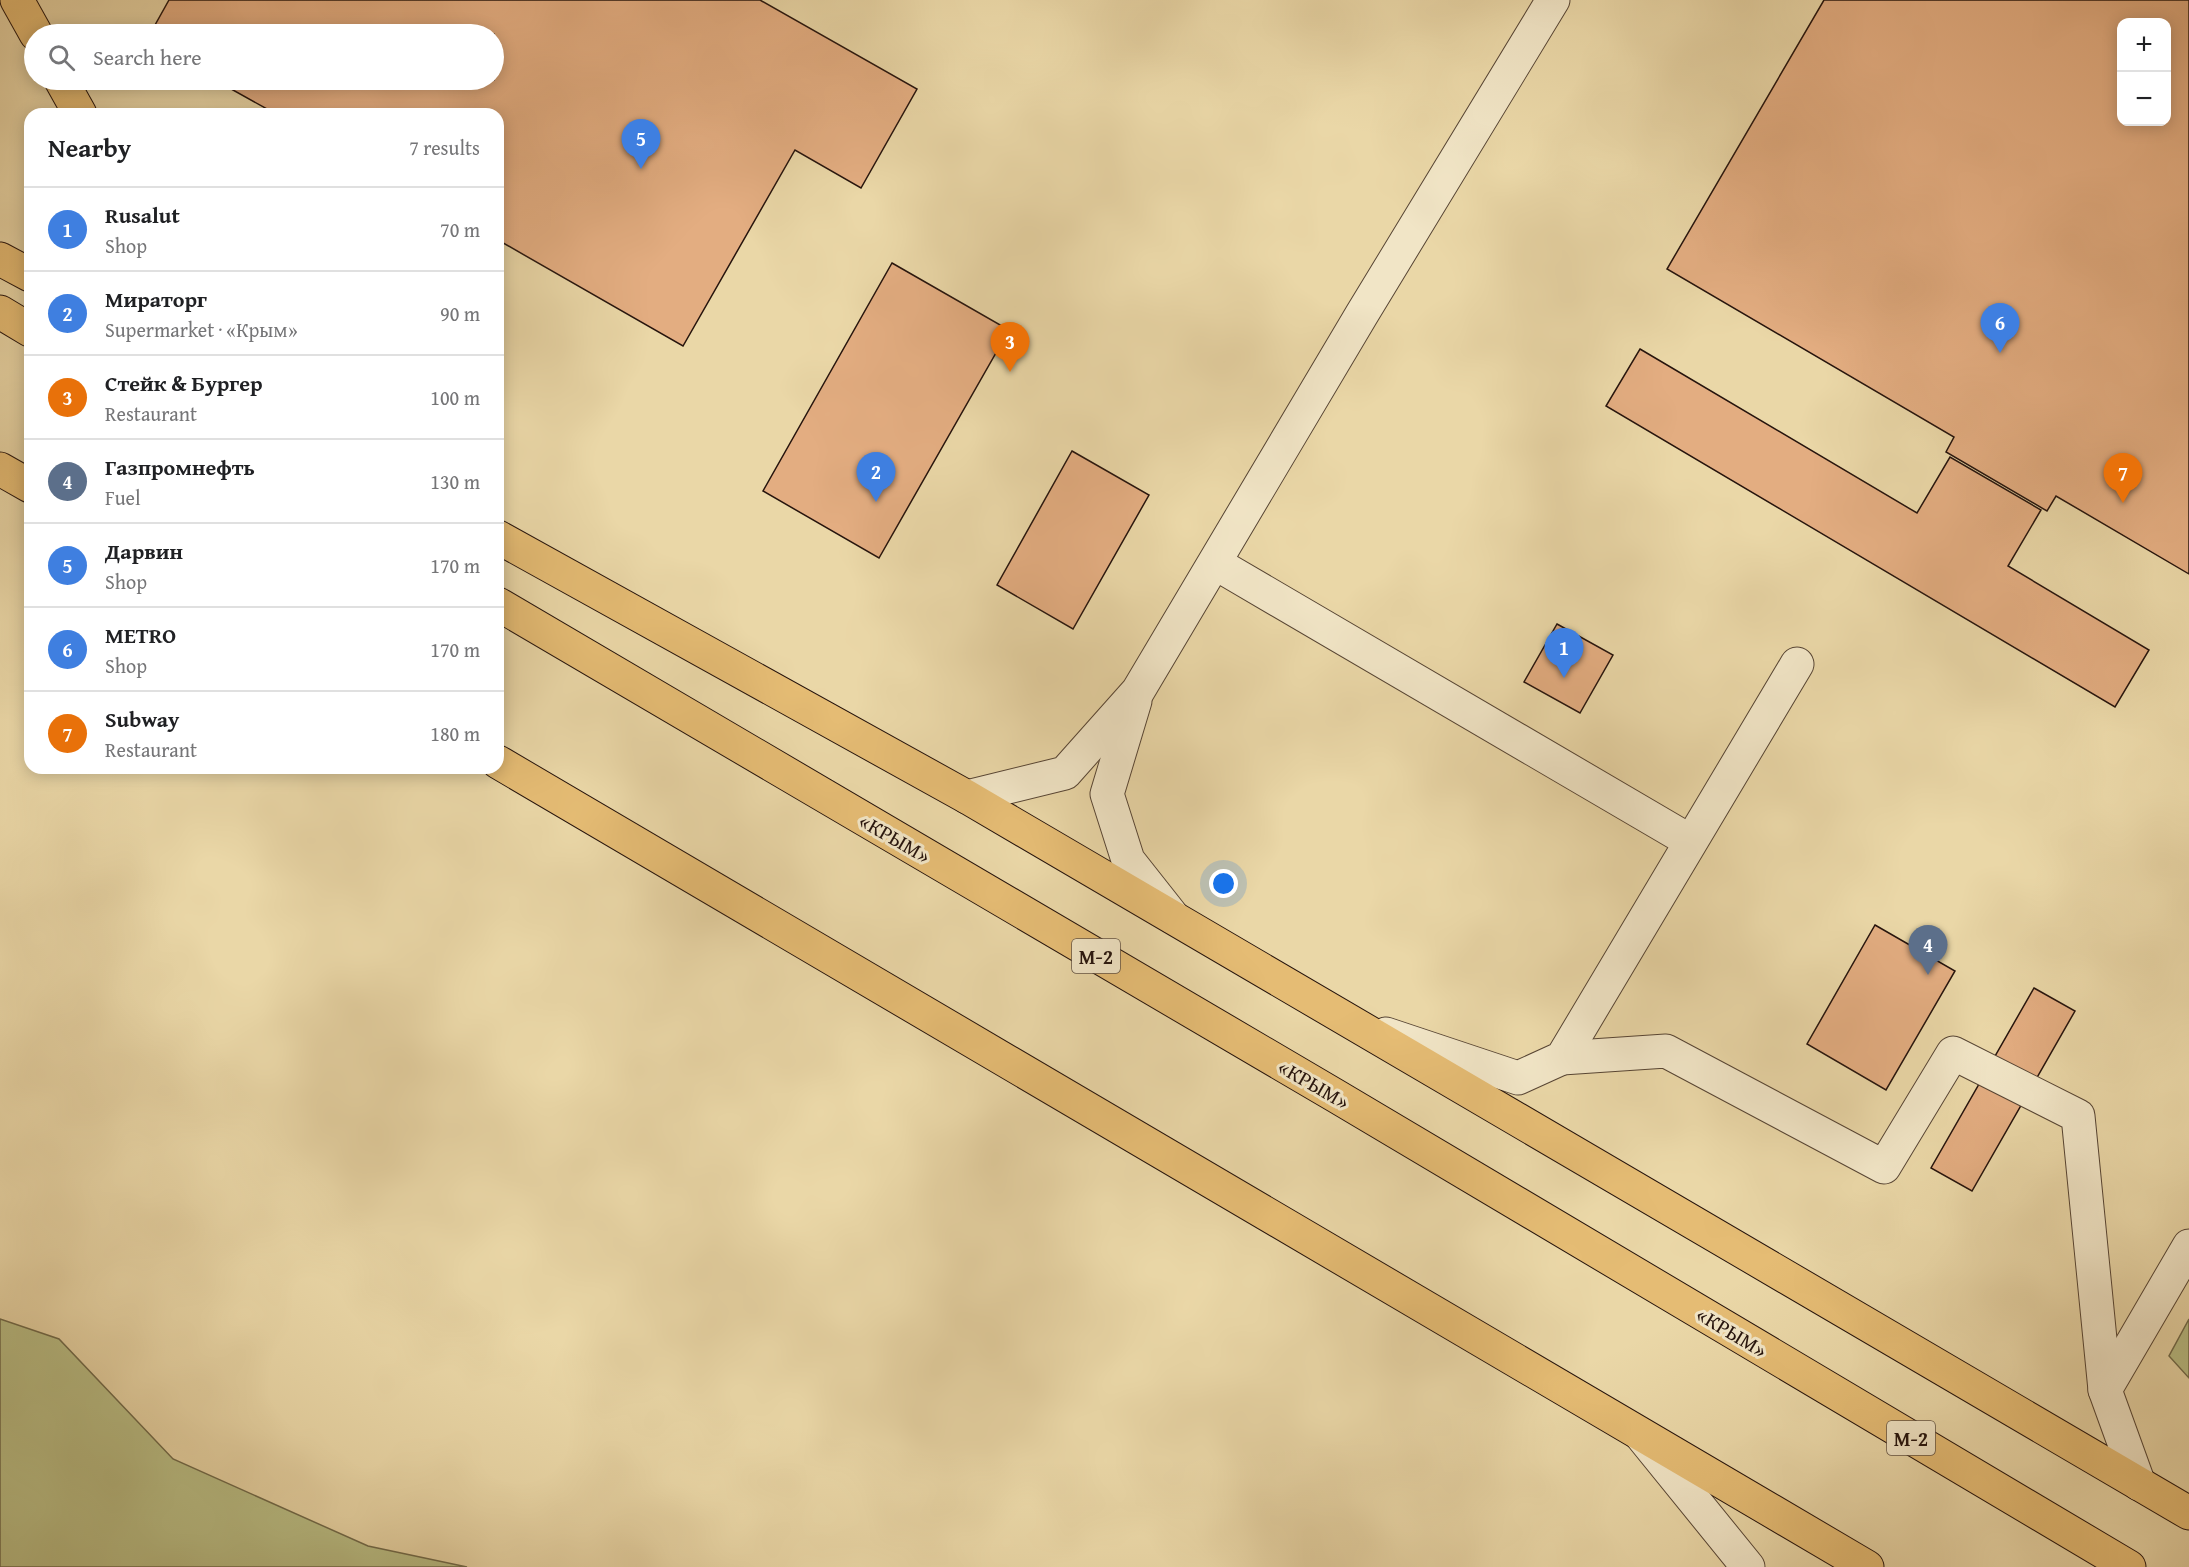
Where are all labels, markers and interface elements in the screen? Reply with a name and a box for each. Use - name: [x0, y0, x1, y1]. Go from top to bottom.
- map controls: [2117, 18, 2171, 126]
- button: +: [2117, 18, 2171, 72]
- search box: [24, 24, 504, 90]
- icon: search: [45, 41, 78, 74]
- text: Search here: [93, 41, 202, 73]
- button: −: [2117, 72, 2171, 126]
- pin: 5: [622, 120, 660, 169]
- text: Nearby: [48, 128, 131, 167]
- text: 7 results: [409, 133, 480, 162]
- text: Rusalut: [105, 199, 180, 231]
- text: 1: [62, 215, 73, 244]
- text: 70 m: [440, 215, 480, 244]
- text: Shop: [105, 231, 147, 260]
- text: Мираторг: [105, 283, 207, 315]
- text: 2: [62, 299, 73, 328]
- text: 90 m: [440, 299, 480, 328]
- pin: 6: [1980, 304, 2020, 353]
- text: Supermarket · «Крым»: [105, 315, 298, 344]
- pin: 3: [990, 322, 1030, 372]
- text: Стейк & Бургер: [105, 367, 262, 399]
- text: 3: [62, 383, 73, 412]
- text: 100 m: [430, 383, 480, 412]
- text: Restaurant: [105, 399, 197, 428]
- text: Газпромнефть: [105, 451, 255, 483]
- pin: 2: [856, 452, 896, 502]
- pin: 7: [2104, 454, 2142, 503]
- text: 4: [62, 467, 73, 496]
- text: 130 m: [430, 467, 480, 496]
- text: Fuel: [105, 483, 141, 512]
- text: Дарвин: [105, 535, 183, 567]
- text: 5: [62, 551, 73, 580]
- text: 170 m: [430, 551, 480, 580]
- text: Shop: [105, 567, 147, 596]
- text: METRO: [105, 619, 176, 651]
- pin: 1: [1544, 628, 1584, 678]
- text: 6: [62, 635, 73, 664]
- text: 170 m: [430, 635, 480, 664]
- text: Shop: [105, 651, 147, 680]
- text: Subway: [105, 703, 179, 735]
- text: 7: [62, 719, 73, 748]
- text: 180 m: [430, 719, 480, 748]
- text: Restaurant: [105, 735, 197, 764]
- street label: «КРЫМ»: [854, 805, 936, 871]
- your location: [1209, 869, 1238, 898]
- pin: 4: [1908, 926, 1948, 975]
- road number: М-2: [1072, 939, 1120, 973]
- street label: «КРЫМ»: [1273, 1051, 1355, 1117]
- street label: «КРЫМ»: [1691, 1299, 1773, 1365]
- road number: М-2: [1887, 1421, 1935, 1455]

